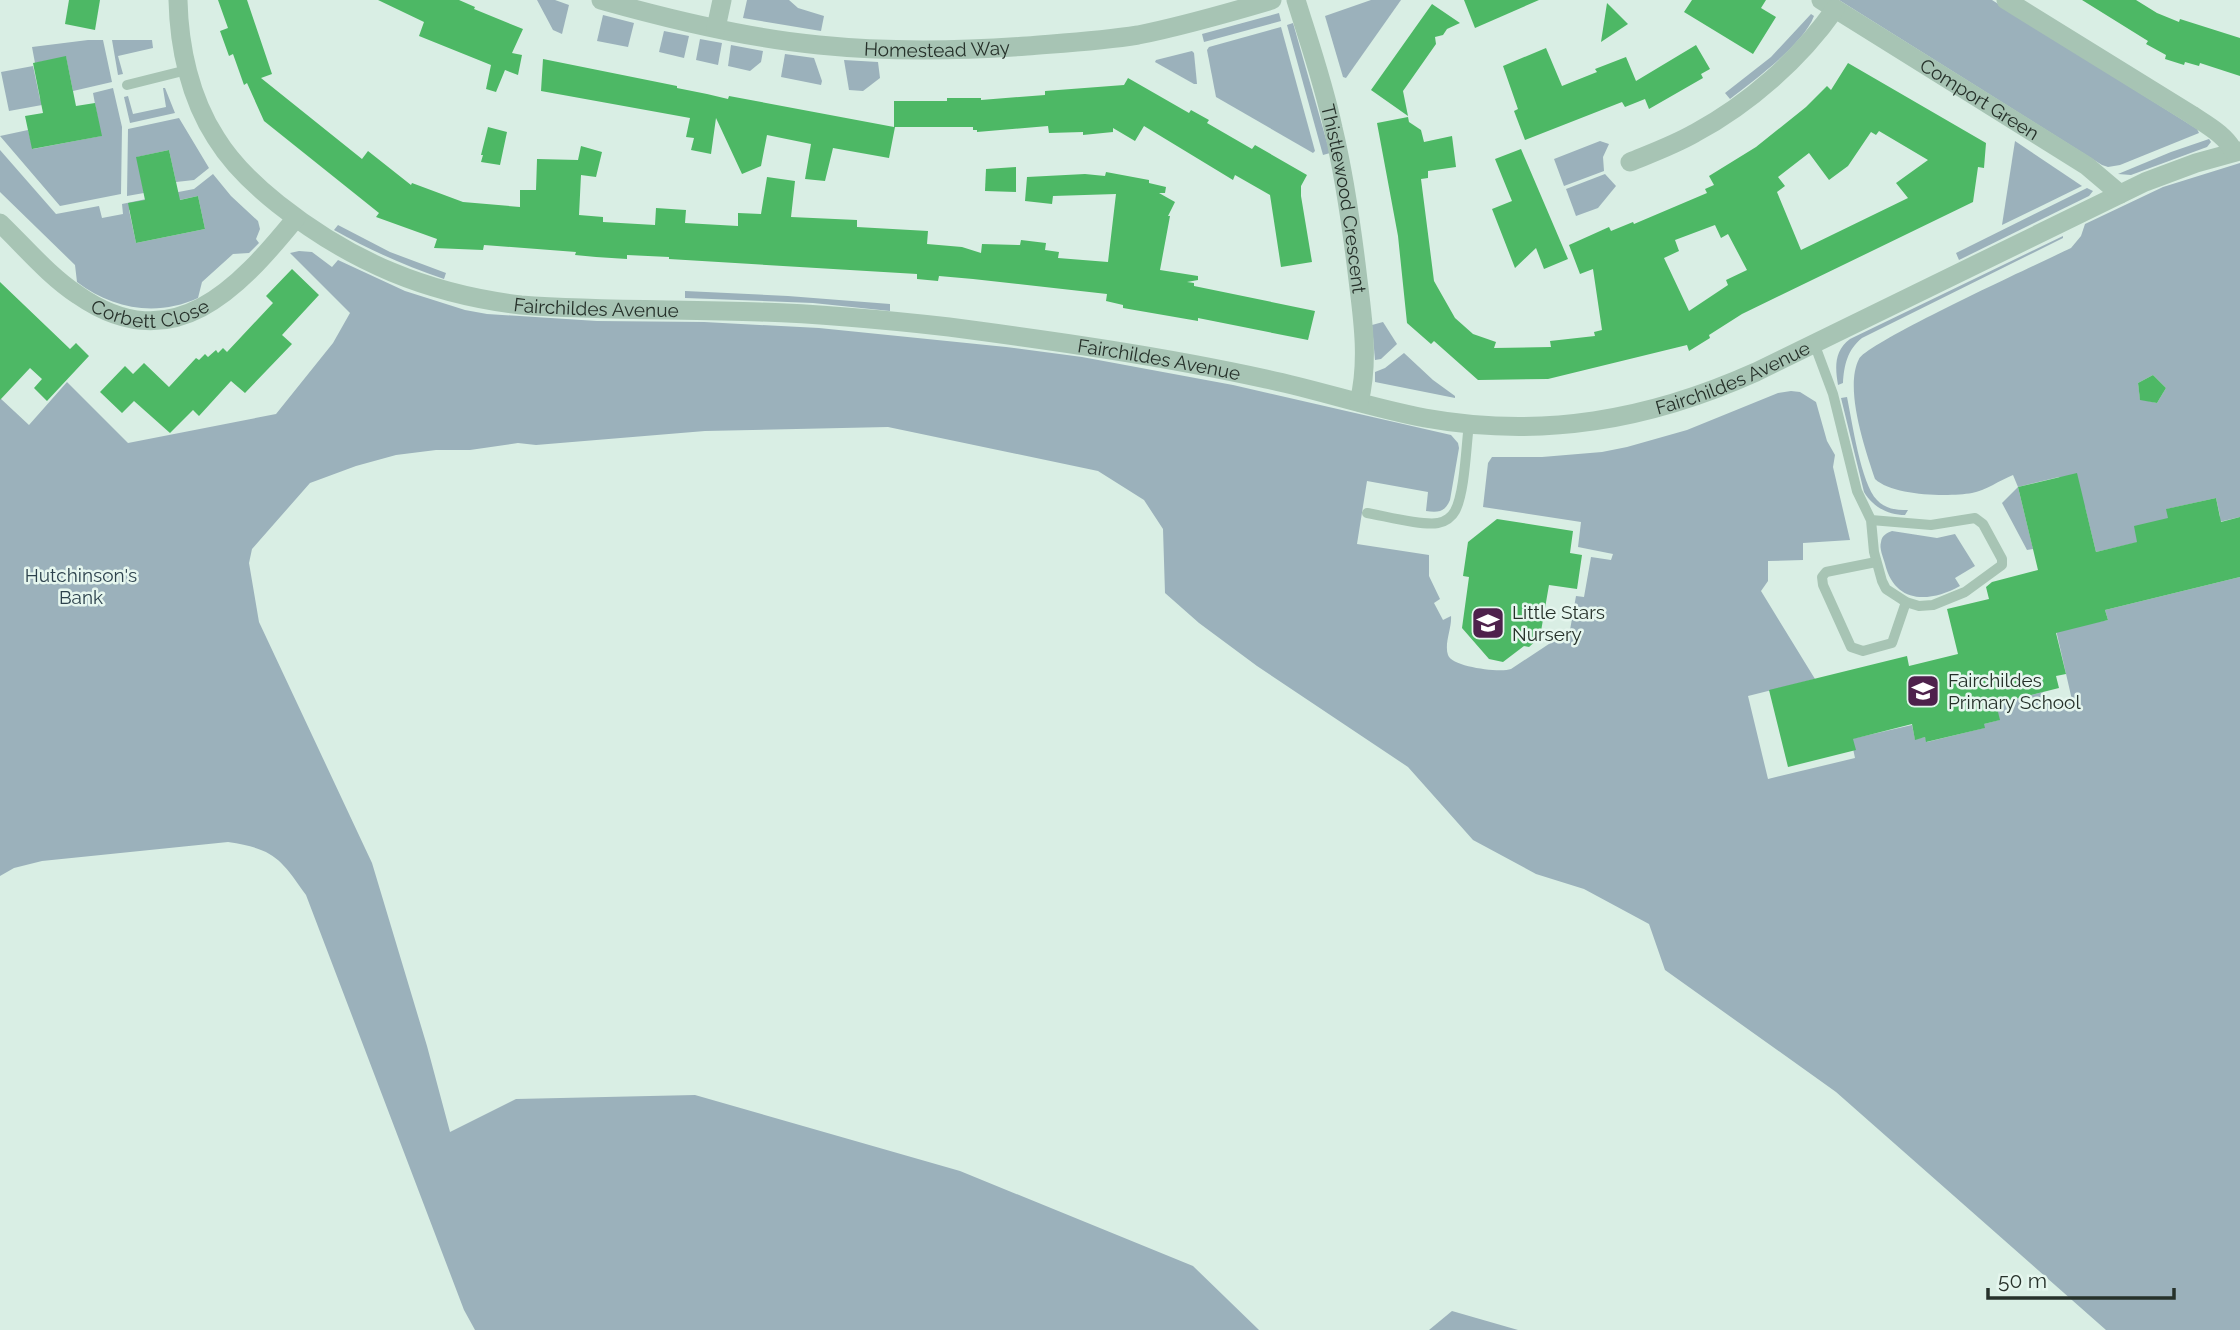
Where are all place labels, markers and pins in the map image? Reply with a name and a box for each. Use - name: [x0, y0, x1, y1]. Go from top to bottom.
- place label: Little Stars Nursery: [1512, 601, 1605, 645]
- school or university icon: Little Stars Nursery: [1469, 604, 1507, 642]
- place label: Fairchildes Primary School: [1948, 669, 2081, 713]
- school or university icon: Fairchildes Primary School: [1904, 672, 1942, 710]

